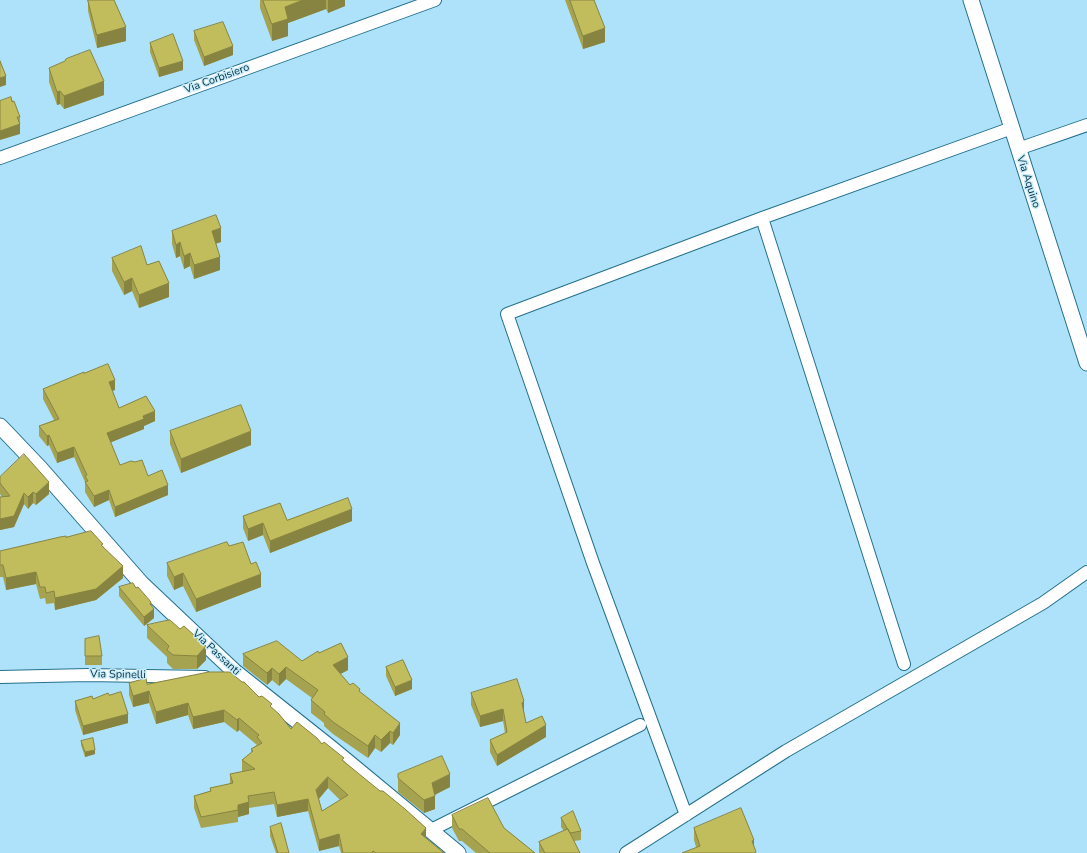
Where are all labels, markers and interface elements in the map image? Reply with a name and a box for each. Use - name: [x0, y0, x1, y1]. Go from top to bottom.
- street label: Via Corbisiero: [183, 61, 251, 97]
- street label: Via Aquino: [1013, 154, 1043, 210]
- street label: Via Passanti: [189, 628, 243, 678]
- street label: Via Spinelli: [90, 668, 146, 682]

